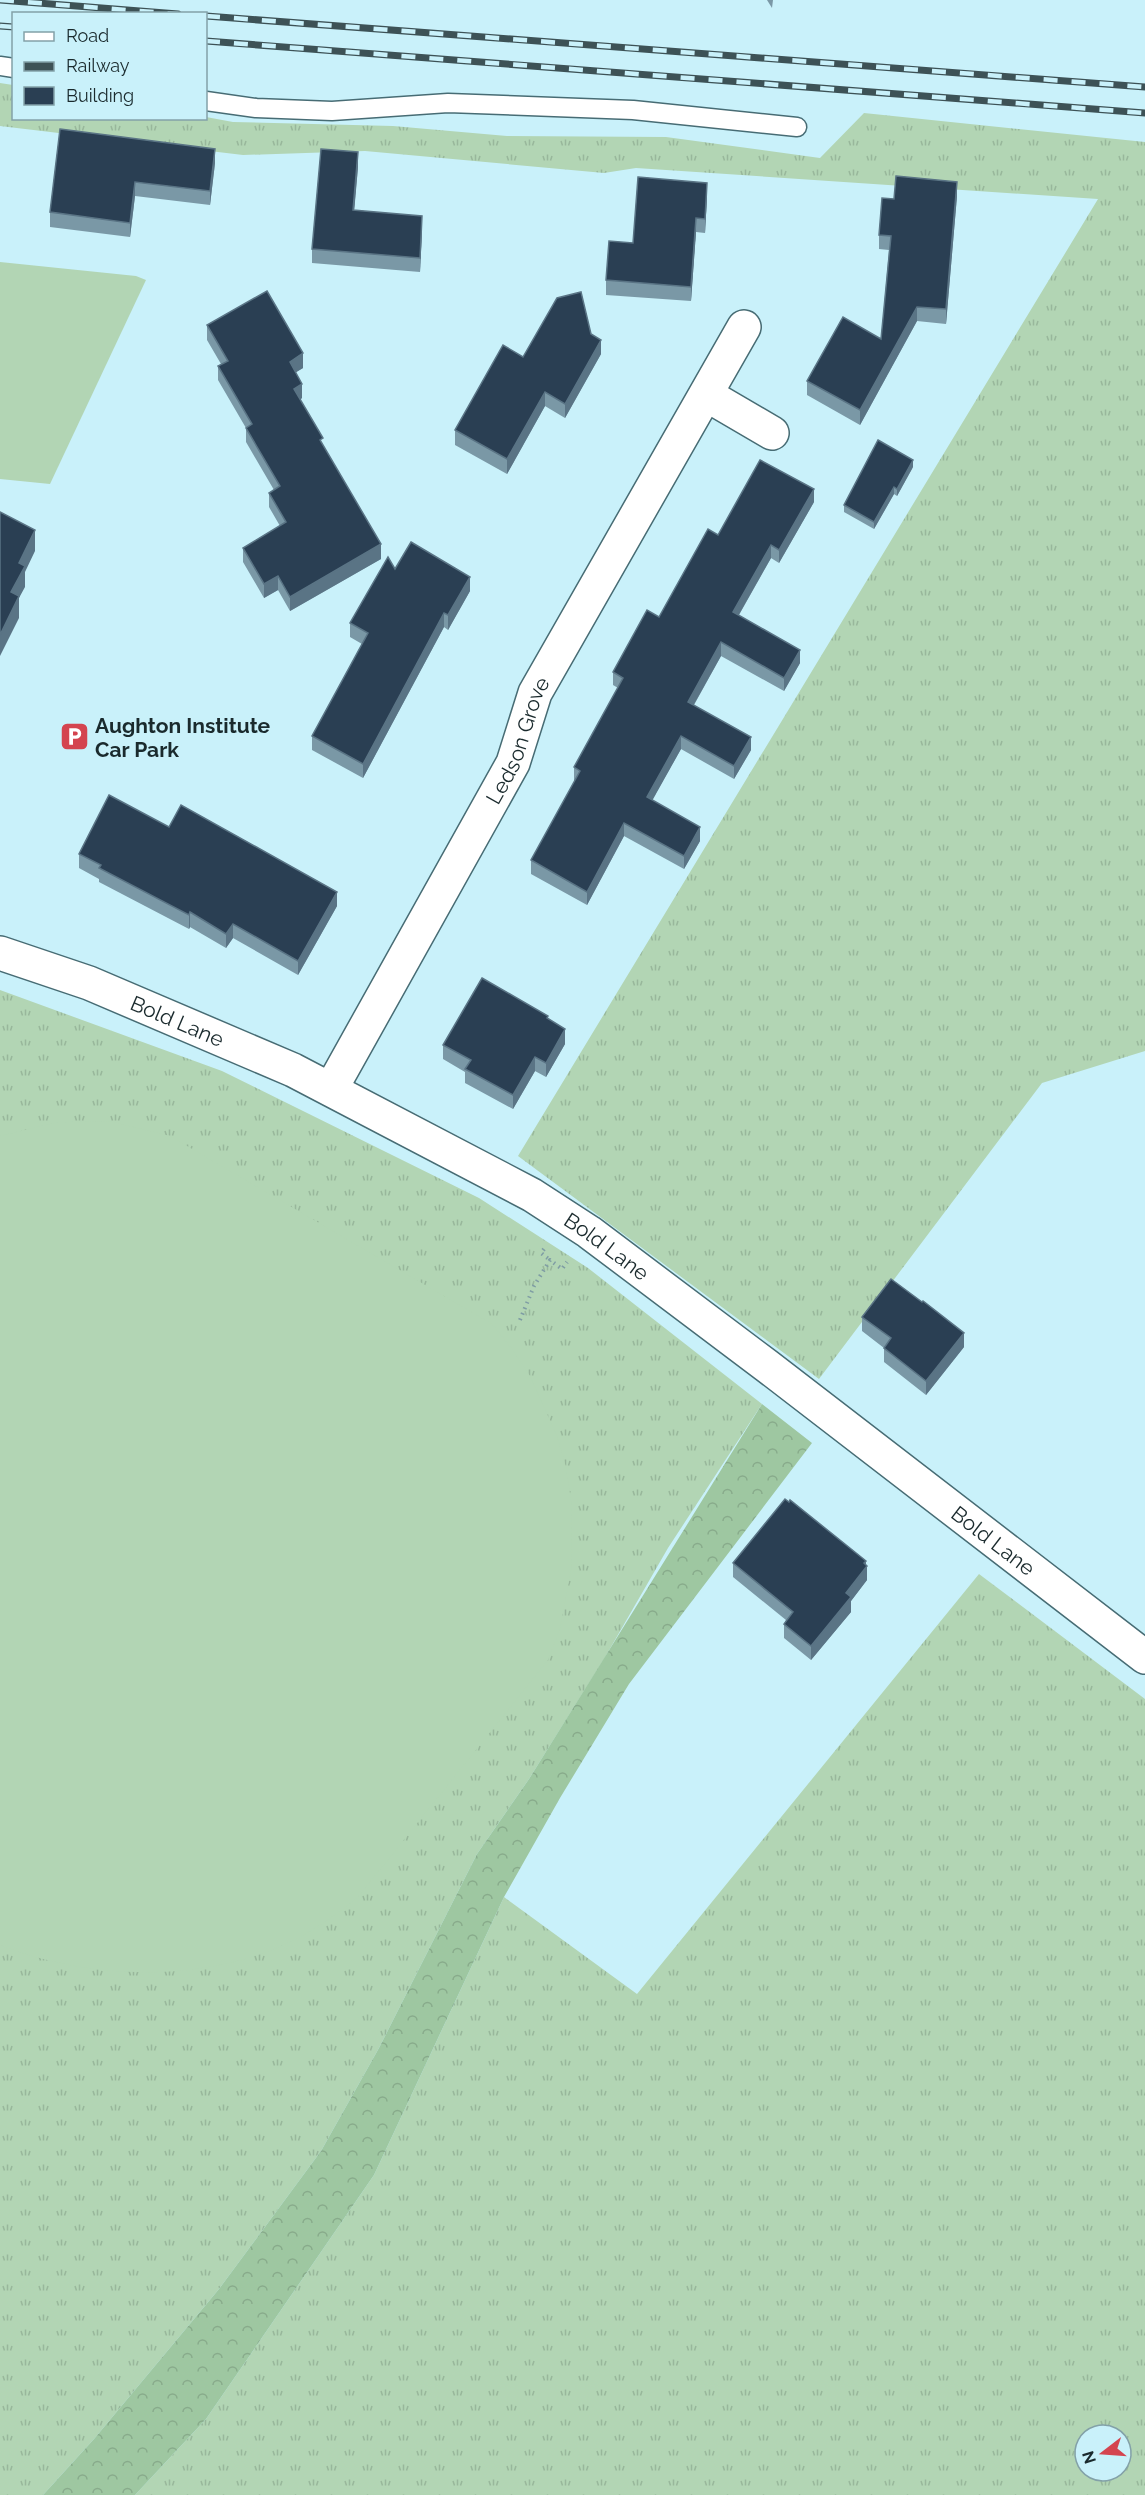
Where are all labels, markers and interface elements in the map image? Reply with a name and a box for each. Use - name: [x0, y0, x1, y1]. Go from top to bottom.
- legend: [12, 12, 207, 120]
- text: Road: [66, 25, 109, 46]
- text: Railway: [66, 55, 130, 76]
- text: Building: [66, 85, 134, 106]
- street label: Ledson Grove: [480, 672, 554, 808]
- place label: Aughton Institute Car Park: [95, 713, 271, 762]
- parking icon: Aughton Institute Car Park: [58, 721, 90, 753]
- street label: Bold Lane: [127, 990, 228, 1052]
- street label: Bold Lane: [560, 1207, 654, 1285]
- street label: Bold Lane: [947, 1500, 1040, 1580]
- north arrow: [1073, 2423, 1133, 2483]
- text: N: [1078, 2449, 1100, 2466]

